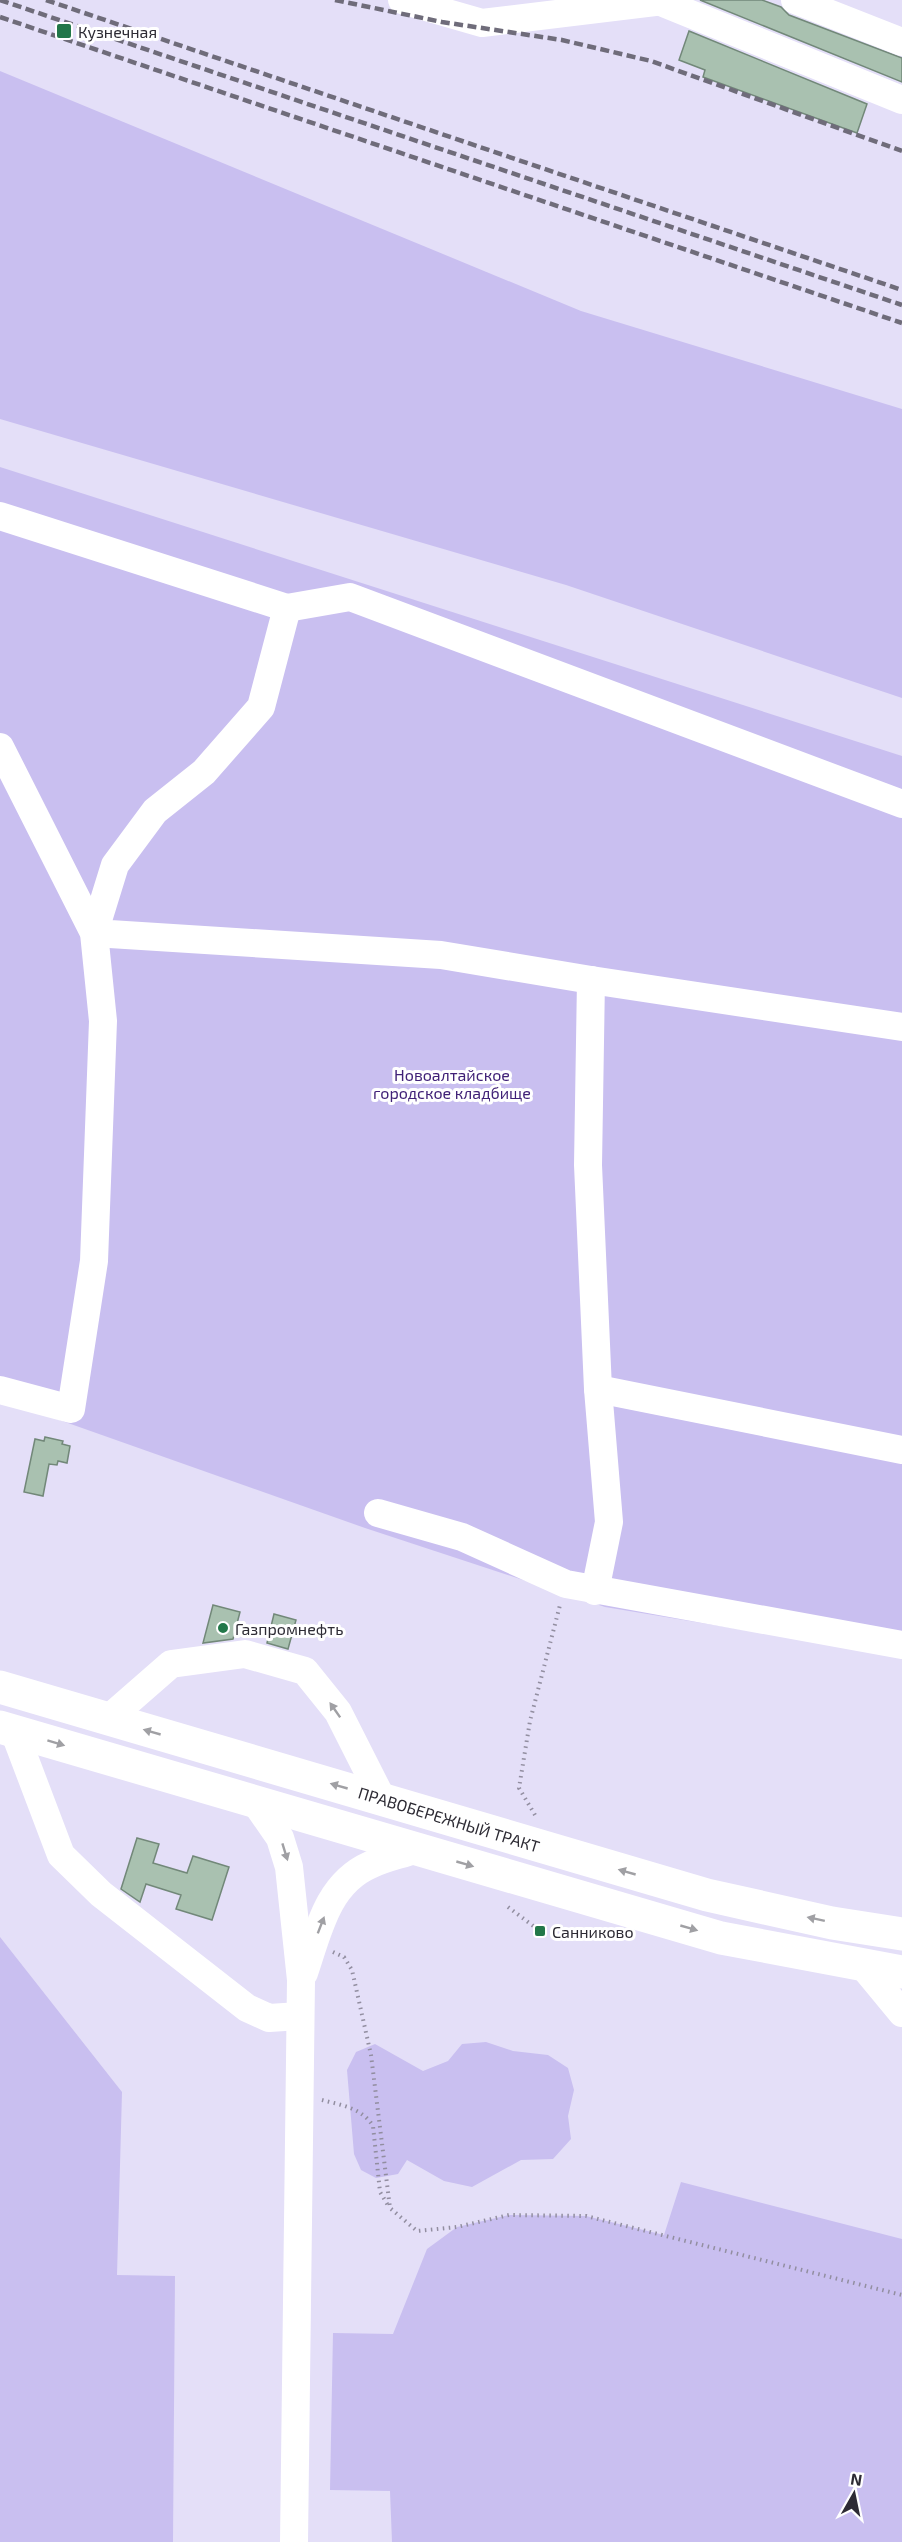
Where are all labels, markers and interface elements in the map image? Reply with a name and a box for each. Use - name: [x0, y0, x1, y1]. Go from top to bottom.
- marker: Кузнечная: [55, 22, 73, 40]
- place label: Кузнечная: [78, 22, 157, 42]
- park label: Новоалтайское городское кладбище: [373, 1065, 531, 1102]
- place label: Газпромнефть: [235, 1619, 343, 1638]
- marker: Газпромнефть: [216, 1621, 230, 1635]
- one-way arrow: [329, 1703, 341, 1719]
- one-way arrow: [143, 1727, 161, 1736]
- one-way arrow: [47, 1739, 65, 1748]
- one-way arrow: [330, 1781, 348, 1790]
- street label: ПРАВОБЕРЕЖНЫЙ ТРАКТ: [356, 1782, 542, 1856]
- one-way arrow: [280, 1843, 290, 1861]
- one-way arrow: [456, 1860, 474, 1869]
- one-way arrow: [618, 1867, 636, 1876]
- one-way arrow: [806, 1914, 825, 1924]
- one-way arrow: [317, 1916, 326, 1934]
- place label: Санниково: [552, 1922, 634, 1941]
- marker: Санниково: [533, 1924, 547, 1938]
- one-way arrow: [680, 1924, 698, 1934]
- north arrow: [824, 2464, 884, 2524]
- text: N: [849, 2468, 864, 2489]

